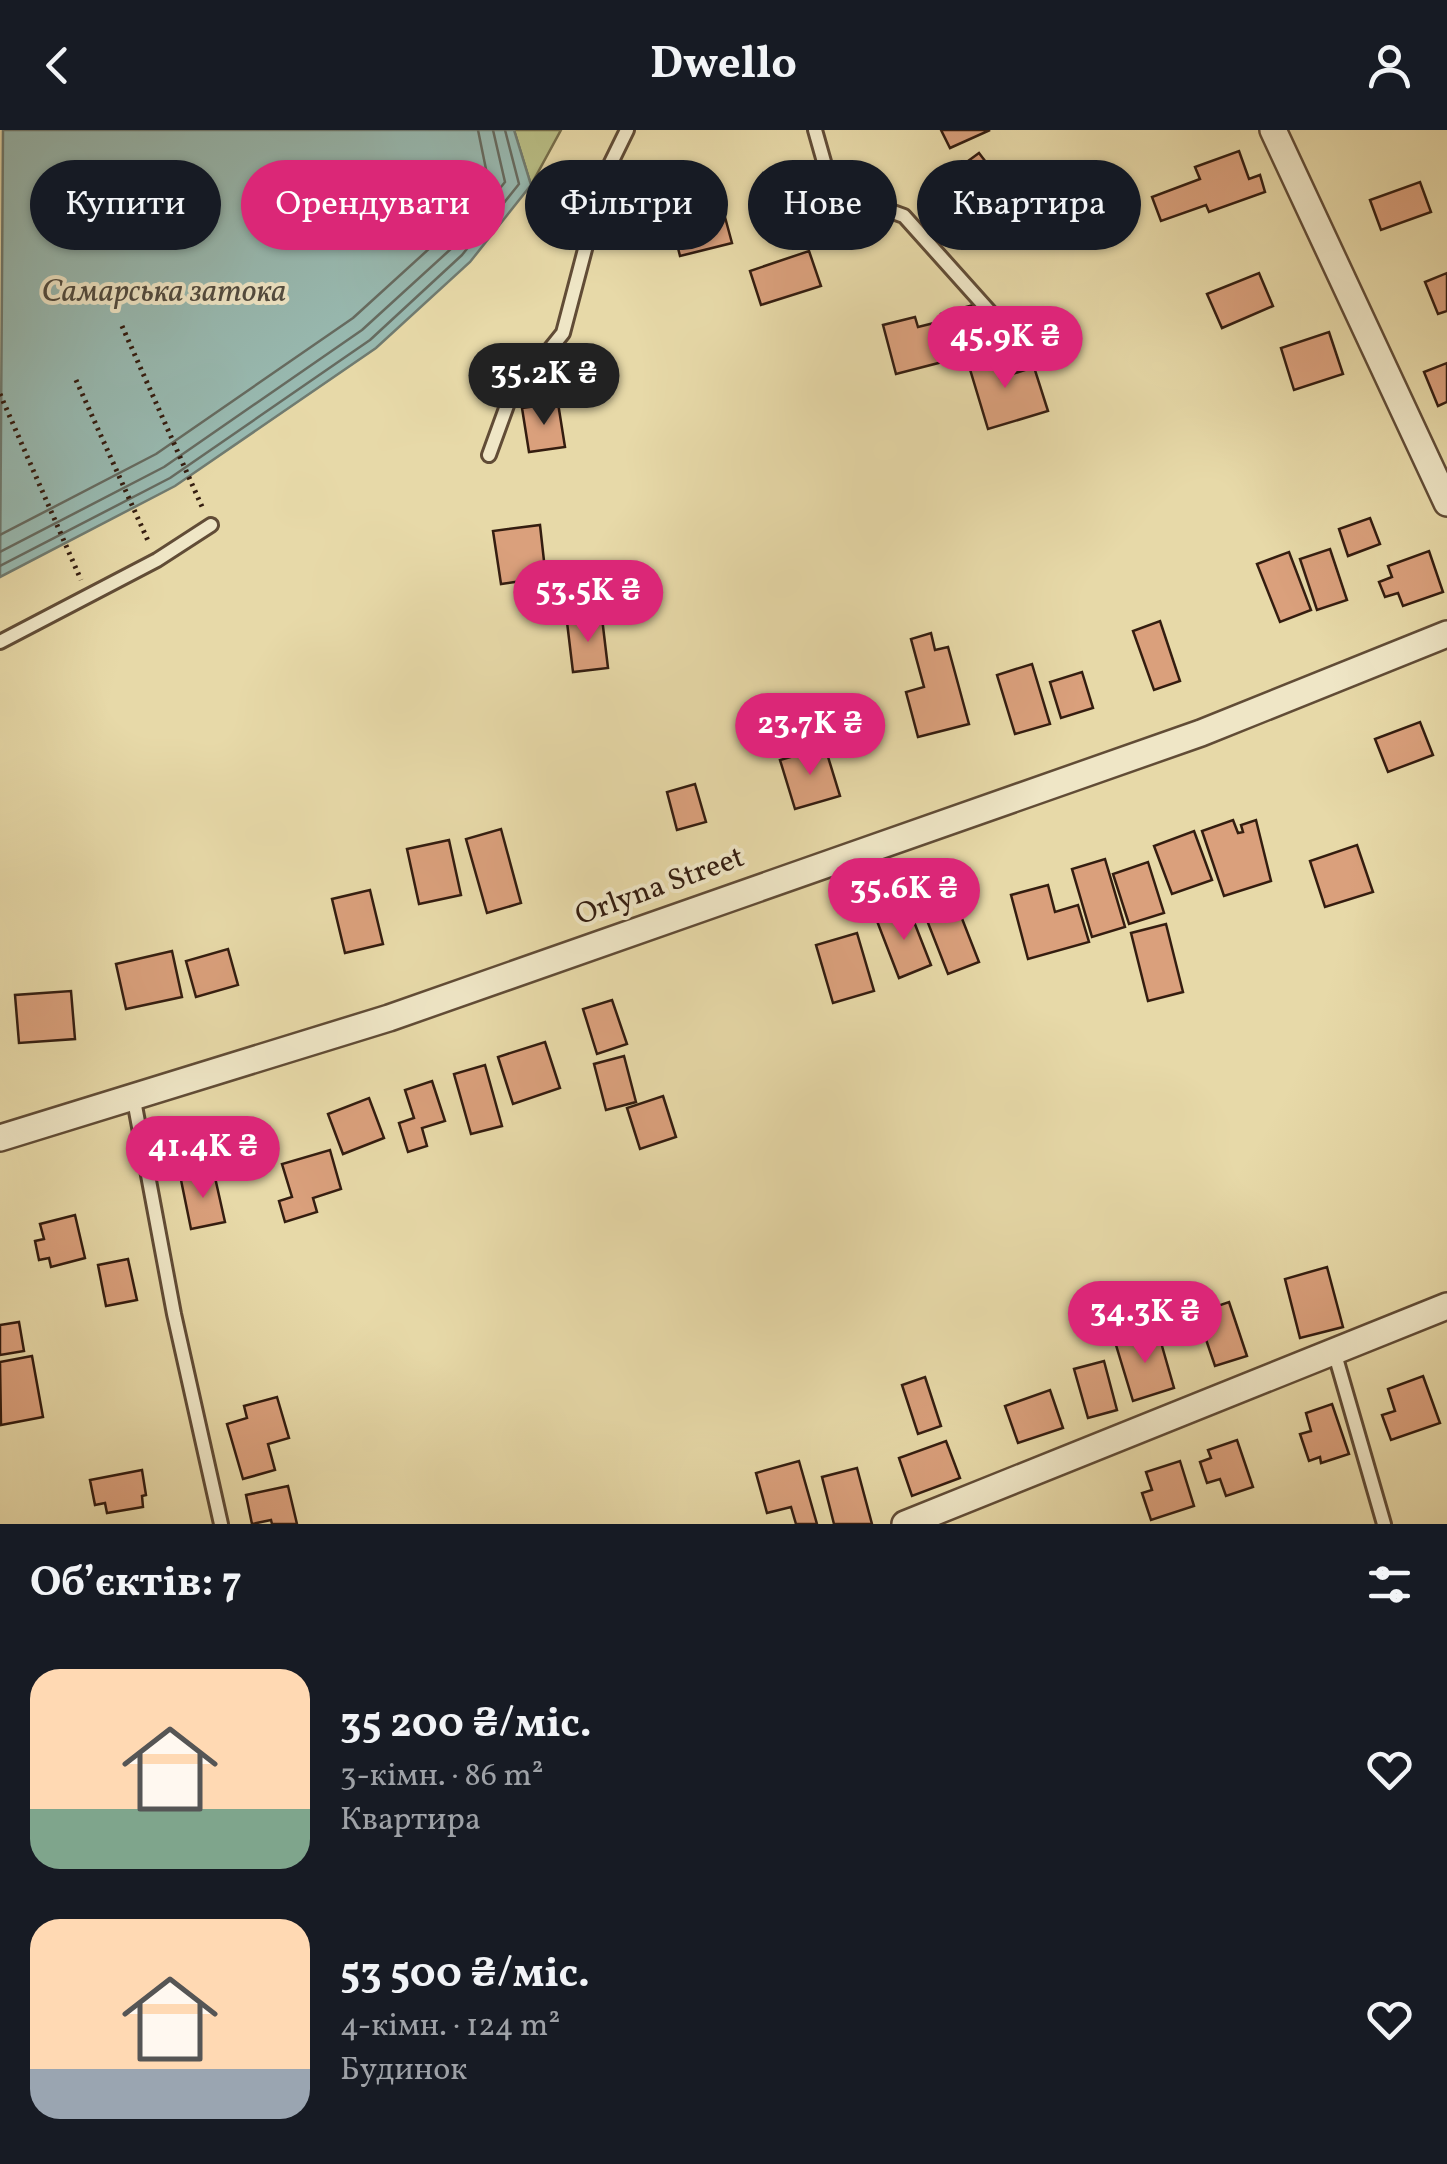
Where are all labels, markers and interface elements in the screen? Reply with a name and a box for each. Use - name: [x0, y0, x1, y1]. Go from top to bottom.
- text: Dwello: [650, 34, 797, 97]
- icon: back: [30, 38, 85, 93]
- icon: person: [1362, 38, 1417, 93]
- chip: Купити: [30, 160, 221, 250]
- chip: Орендувати: [241, 160, 505, 250]
- chip: Фільтри: [525, 160, 728, 250]
- chip: Нове: [748, 160, 897, 250]
- chip: Квартира: [917, 160, 1141, 250]
- water label: Самарська затока: [41, 271, 287, 315]
- pin: 45.9K ₴: [913, 306, 1097, 391]
- text: 45.9K ₴: [950, 316, 1060, 360]
- pin: 35.2K ₴: [452, 343, 636, 428]
- text: 35.2K ₴: [490, 353, 598, 397]
- pin: 53.5K ₴: [496, 560, 680, 645]
- text: 53.5K ₴: [535, 570, 641, 614]
- pin: 23.7K ₴: [718, 693, 902, 778]
- text: 23.7K ₴: [757, 703, 863, 747]
- street label: Orlyna Street: [570, 837, 750, 937]
- pin: 35.6K ₴: [812, 858, 996, 943]
- text: 35.6K ₴: [850, 868, 958, 912]
- pin: 41.4K ₴: [111, 1116, 295, 1201]
- text: 41.4K ₴: [148, 1126, 258, 1170]
- pin: 34.3K ₴: [1053, 1281, 1237, 1366]
- text: 34.3K ₴: [1090, 1291, 1200, 1335]
- text: Об’єктів: 7: [30, 1555, 242, 1614]
- icon: filters: [1362, 1557, 1417, 1612]
- text: 35 200 ₴/міс.: [340, 1696, 592, 1755]
- icon: home: [110, 1709, 230, 1829]
- icon: heart: [1362, 1742, 1417, 1797]
- text: 3-кімн. · 86 m²: [340, 1755, 544, 1799]
- text: Квартира: [340, 1799, 481, 1843]
- text: 53 500 ₴/міс.: [340, 1946, 590, 2005]
- icon: home: [110, 1959, 230, 2079]
- icon: heart: [1362, 1992, 1417, 2047]
- text: 4-кімн. · 124 m²: [340, 2005, 560, 2049]
- text: Будинок: [340, 2049, 467, 2093]

